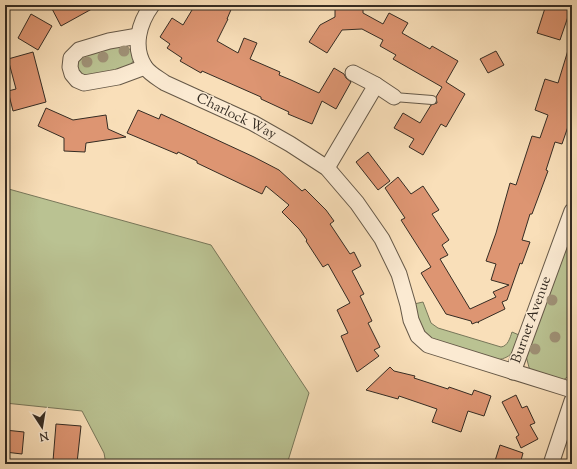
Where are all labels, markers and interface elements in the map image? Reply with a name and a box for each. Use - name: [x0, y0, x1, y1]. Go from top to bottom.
- street label: Charlock Way: [192, 89, 280, 145]
- street label: Burnet Avenue: [507, 274, 557, 366]
- north arrow: [22, 407, 62, 447]
- text: N: [38, 427, 51, 445]

